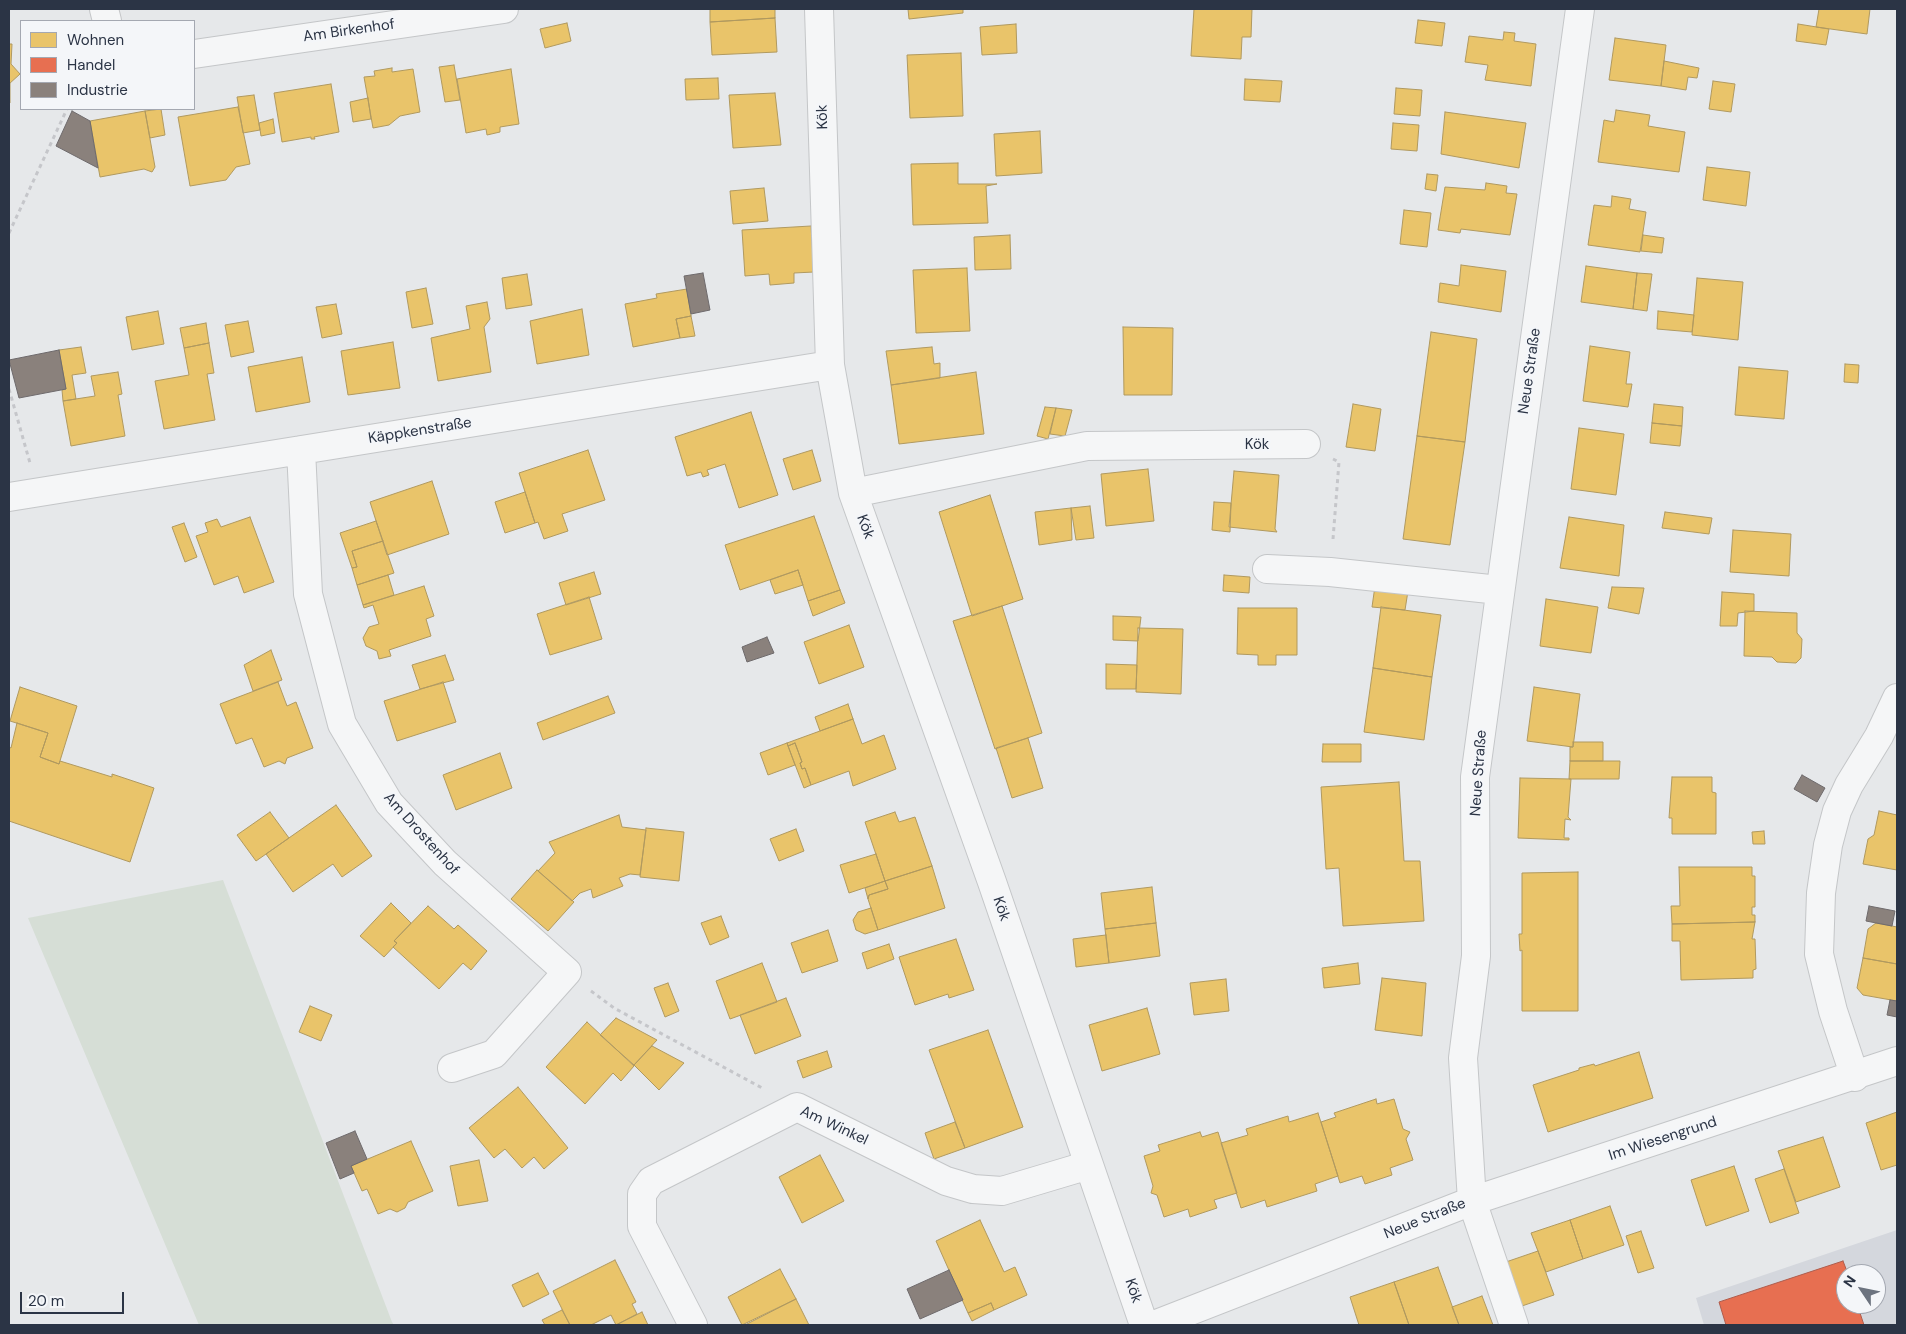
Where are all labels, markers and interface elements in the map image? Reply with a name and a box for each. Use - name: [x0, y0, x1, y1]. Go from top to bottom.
- street label: Am Birkenhof: [302, 16, 396, 46]
- legend: [20, 20, 195, 110]
- text: Wohnen: [67, 30, 124, 50]
- text: Handel: [67, 55, 115, 75]
- text: Industrie: [67, 80, 128, 100]
- street label: Kök: [814, 104, 832, 130]
- street label: Neue Straße: [1515, 327, 1545, 415]
- street label: Käppkenstraße: [367, 414, 473, 448]
- street label: Kök: [1245, 436, 1269, 454]
- street label: Kök: [852, 512, 878, 542]
- street label: Neue Straße: [1467, 729, 1491, 817]
- street label: Am Drostenhof: [379, 789, 463, 879]
- street label: Kök: [988, 894, 1014, 924]
- street label: Am Winkel: [797, 1102, 871, 1150]
- street label: Im Wiesengrund: [1607, 1113, 1719, 1165]
- street label: Neue Straße: [1382, 1194, 1468, 1244]
- north arrow: [1836, 1264, 1886, 1314]
- text: N: [1839, 1272, 1860, 1290]
- street label: Kök: [1120, 1276, 1146, 1306]
- scale bar: [22, 1282, 126, 1314]
- text: 20 m: [28, 1291, 64, 1311]

